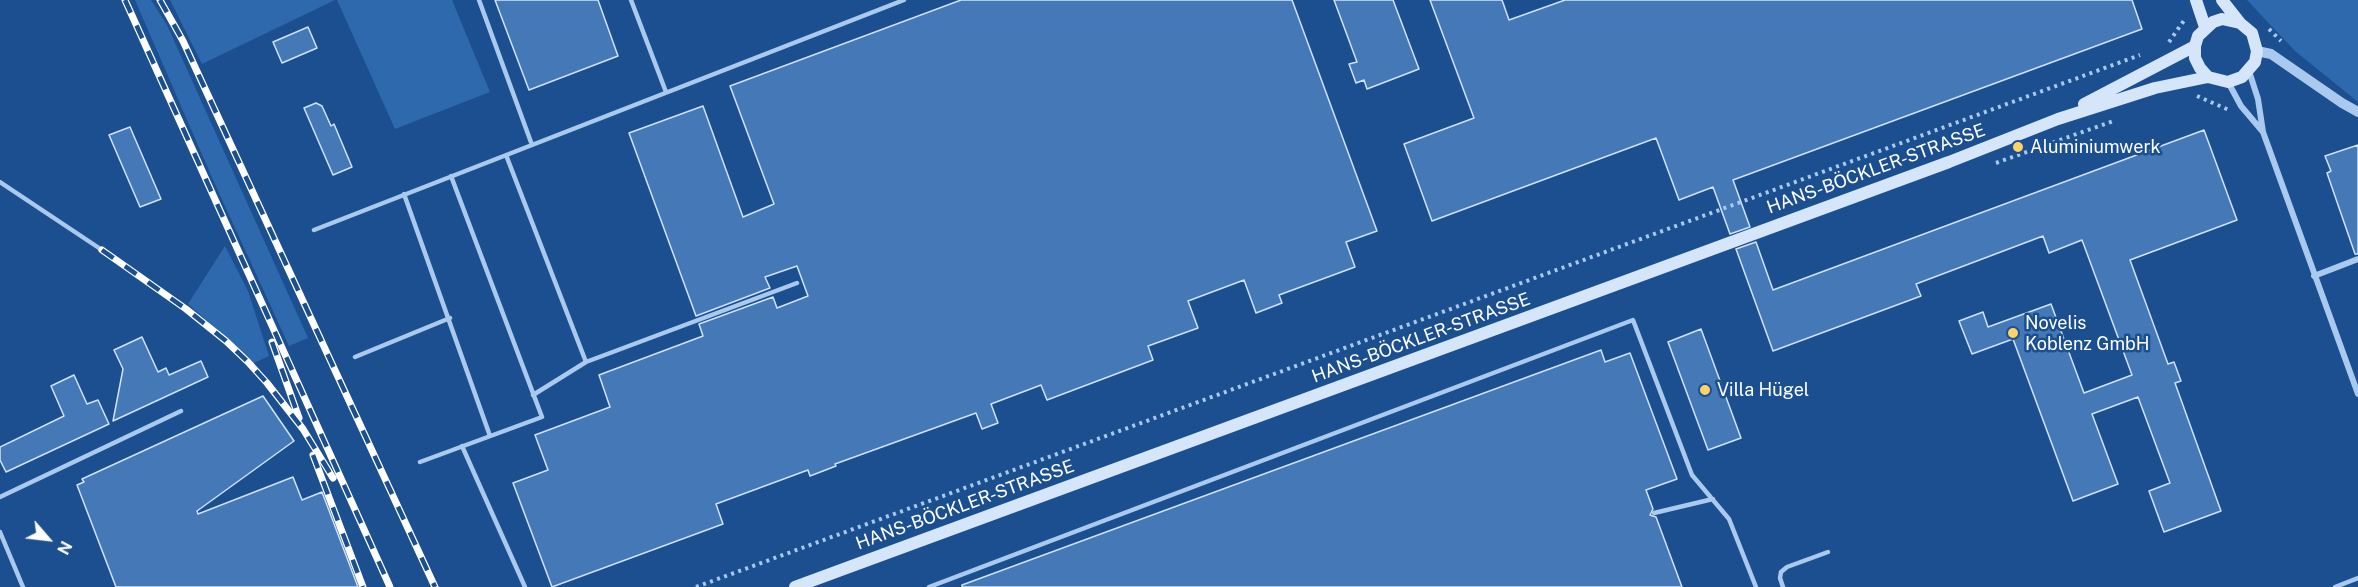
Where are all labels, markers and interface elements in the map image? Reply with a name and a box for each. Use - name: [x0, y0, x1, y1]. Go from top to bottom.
- street label: HANS-BÖCKLER-STRASSE: [1764, 119, 1988, 219]
- place label: Aluminiumwerk: [2030, 136, 2161, 158]
- marker: Aluminiumwerk: [2011, 140, 2025, 154]
- street label: HANS-BÖCKLER-STRASSE: [1309, 288, 1533, 388]
- place label: Novelis Koblenz GmbH: [2025, 312, 2149, 354]
- marker: Novelis Koblenz GmbH: [2006, 326, 2020, 340]
- place label: Villa Hügel: [1717, 379, 1809, 401]
- marker: Villa Hügel: [1698, 383, 1712, 397]
- street label: HANS-BÖCKLER-STRASSE: [853, 455, 1077, 555]
- north arrow: [18, 509, 78, 569]
- text: N: [53, 538, 76, 558]

